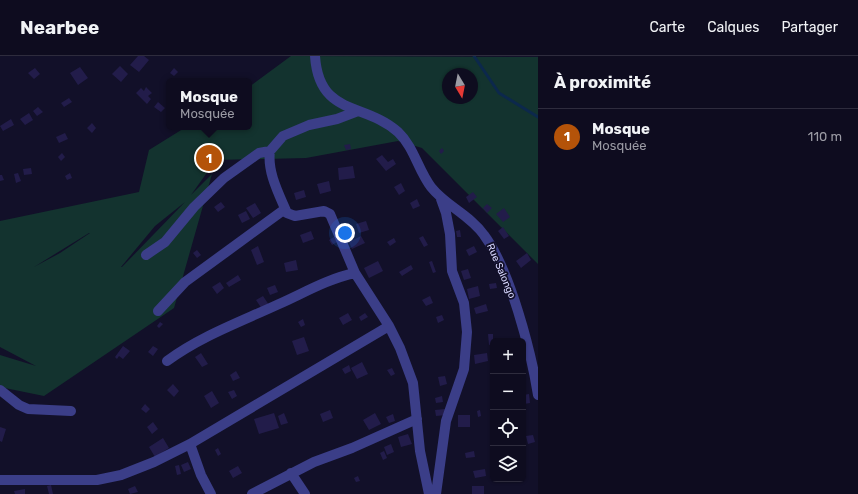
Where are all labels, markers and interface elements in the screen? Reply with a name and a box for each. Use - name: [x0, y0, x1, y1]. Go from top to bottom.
- text: Nearbee: [20, 16, 99, 39]
- text: Carte: [649, 19, 685, 36]
- text: Calques: [707, 19, 759, 36]
- text: Partager: [781, 19, 838, 36]
- north arrow: [442, 68, 478, 104]
- text: À proximité: [554, 72, 651, 92]
- popup: [166, 78, 252, 130]
- text: Mosque: [180, 88, 238, 106]
- text: Mosquée: [180, 106, 235, 121]
- text: Mosque: [592, 120, 650, 138]
- text: 1: [564, 129, 570, 144]
- text: 110 m: [808, 129, 842, 144]
- text: Mosquée: [592, 138, 647, 153]
- pin: 1: [196, 143, 222, 173]
- your location: [335, 223, 355, 243]
- street label: Rue Salongo: [484, 242, 518, 300]
- map controls: [490, 338, 526, 482]
- button: +: [490, 338, 526, 374]
- button: −: [490, 374, 526, 410]
- button: locate: [490, 410, 526, 446]
- button: layers: [490, 446, 526, 482]

